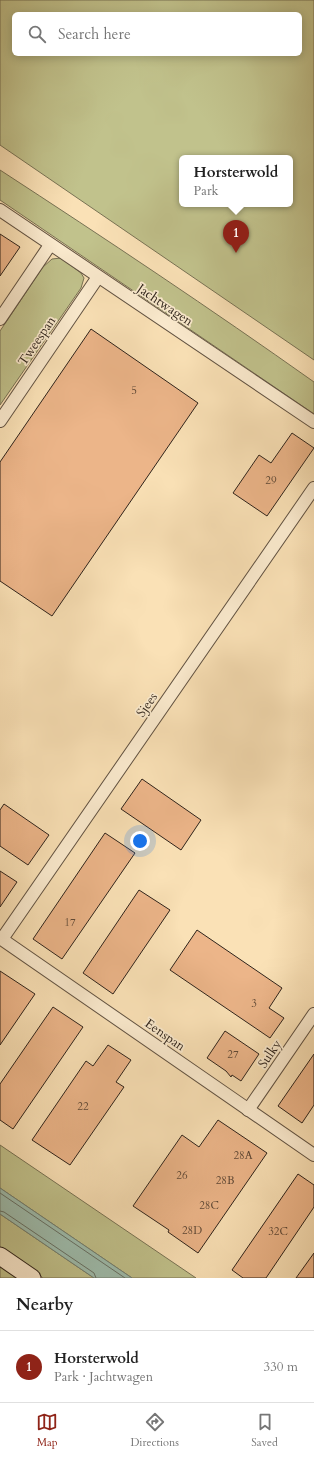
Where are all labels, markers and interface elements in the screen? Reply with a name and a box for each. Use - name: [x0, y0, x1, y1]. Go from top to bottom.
- search box: [12, 12, 302, 56]
- icon: search: [26, 23, 48, 45]
- text: Search here: [58, 24, 131, 44]
- popup: [179, 155, 293, 207]
- text: Horsterwold: [194, 162, 278, 182]
- text: Park: [194, 182, 219, 200]
- pin: 1: [223, 220, 249, 253]
- street label: Jachtwagen: [132, 279, 197, 331]
- street label: Tweespan: [14, 312, 60, 369]
- house number: 5: [131, 383, 137, 398]
- house number: 29: [265, 473, 277, 488]
- street label: Sjees: [132, 689, 162, 721]
- your location: [130, 831, 150, 851]
- house number: 17: [64, 915, 76, 930]
- house number: 3: [251, 996, 257, 1011]
- street label: Eenspan: [141, 1015, 189, 1056]
- street label: Sulky: [254, 1036, 286, 1072]
- house number: 27: [227, 1047, 239, 1062]
- house number: 22: [77, 1099, 89, 1114]
- house number: 28A: [233, 1148, 253, 1163]
- house number: 26: [176, 1168, 188, 1183]
- house number: 28B: [216, 1173, 234, 1188]
- house number: 28C: [199, 1198, 219, 1213]
- house number: 28D: [182, 1223, 202, 1238]
- house number: 32C: [268, 1224, 288, 1239]
- text: Nearby: [16, 1293, 73, 1316]
- text: Horsterwold: [54, 1348, 139, 1368]
- text: 1: [26, 1358, 32, 1376]
- text: 330 m: [264, 1358, 298, 1376]
- text: Park · Jachtwagen: [54, 1368, 153, 1386]
- tab: Map: [36, 1411, 58, 1450]
- tab: Directions: [130, 1411, 179, 1450]
- tab: Saved: [251, 1411, 278, 1450]

